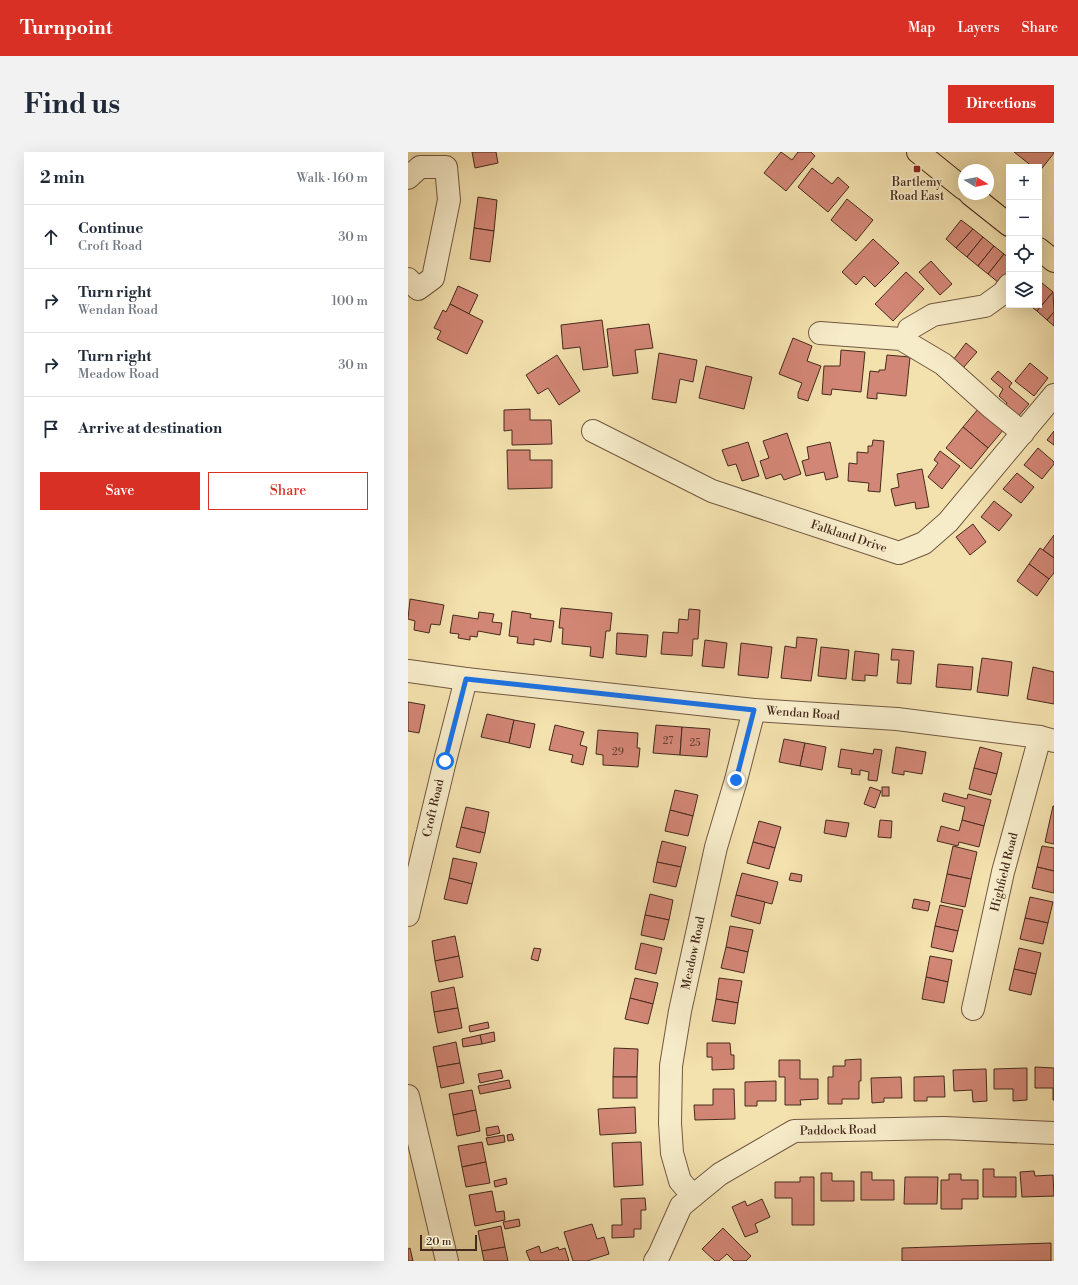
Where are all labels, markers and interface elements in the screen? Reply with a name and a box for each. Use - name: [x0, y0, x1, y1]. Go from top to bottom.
- text: Turnpoint: [20, 16, 113, 40]
- text: Map: [908, 19, 935, 37]
- text: Layers: [957, 19, 1000, 37]
- text: Share: [1022, 19, 1058, 37]
- button: Directions: [948, 85, 1054, 123]
- text: Find us: [24, 87, 120, 122]
- marker: Bartlemy Road East: [912, 164, 922, 174]
- north arrow: [958, 164, 994, 200]
- map controls: [1006, 164, 1042, 308]
- button: +: [1006, 164, 1042, 200]
- text: 2 min: [40, 167, 85, 189]
- text: Walk · 160 m: [297, 170, 368, 186]
- place label: Bartlemy Road East: [890, 175, 945, 204]
- button: −: [1006, 200, 1042, 236]
- text: Continue: [78, 219, 143, 238]
- icon: ahead: [40, 226, 62, 248]
- text: 30 m: [338, 229, 368, 245]
- button: locate: [1006, 236, 1042, 272]
- text: Croft Road: [78, 238, 142, 254]
- button: layers: [1006, 272, 1042, 308]
- text: Turn right: [78, 283, 152, 302]
- icon: right: [40, 290, 62, 312]
- text: 100 m: [332, 293, 368, 309]
- text: Wendan Road: [78, 302, 158, 318]
- text: Turn right: [78, 347, 152, 366]
- icon: right: [40, 354, 62, 376]
- text: 30 m: [338, 357, 368, 373]
- text: Meadow Road: [78, 366, 159, 382]
- icon: arrive: [40, 418, 62, 440]
- text: Arrive at destination: [78, 419, 222, 438]
- button: Save: [40, 472, 200, 510]
- button: Share: [208, 472, 368, 510]
- street label: Falkland Drive: [809, 517, 889, 556]
- street label: Wendan Road: [765, 703, 840, 724]
- house number: 27: [663, 735, 673, 747]
- house number: 25: [689, 737, 701, 749]
- house number: 29: [612, 746, 624, 758]
- route start: [436, 752, 454, 770]
- route end: [727, 771, 745, 789]
- street label: Croft Road: [420, 777, 447, 839]
- street label: Highfield Road: [987, 831, 1022, 913]
- street label: Meadow Road: [678, 915, 709, 991]
- street label: Paddock Road: [800, 1122, 877, 1139]
- scale bar: [420, 1233, 477, 1252]
- text: 20 m: [426, 1235, 451, 1249]

